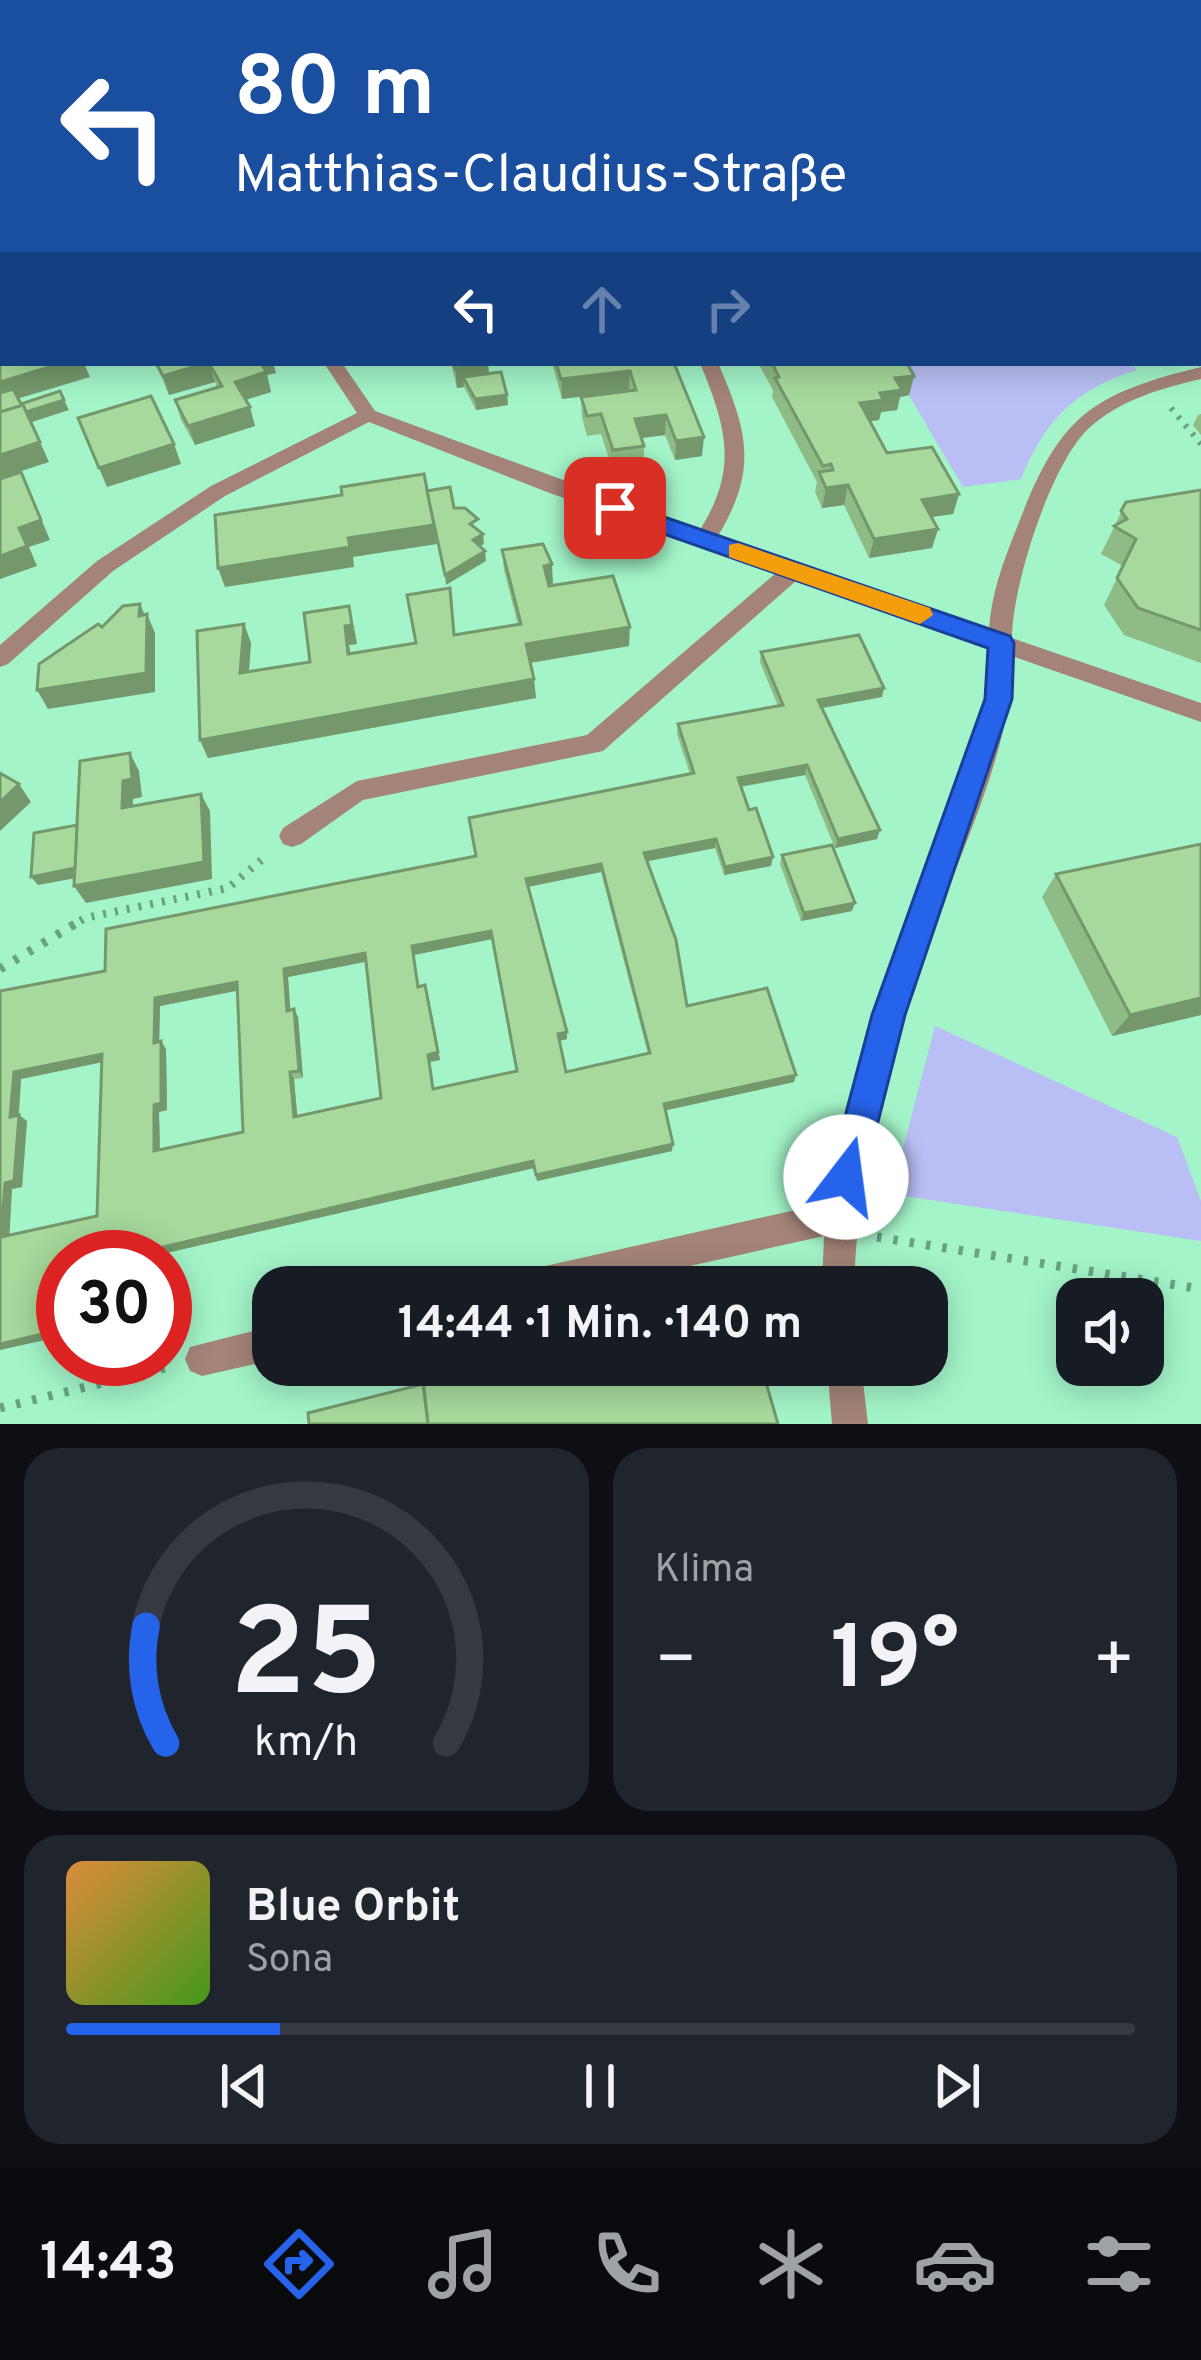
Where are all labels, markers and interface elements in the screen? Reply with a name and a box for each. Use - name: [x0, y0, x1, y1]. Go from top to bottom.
- text: 80 m: [234, 39, 435, 145]
- icon: left: [36, 48, 192, 204]
- text: Matthias-Claudius-Straße: [234, 143, 847, 212]
- icon: left: [443, 276, 509, 342]
- icon: ahead: [569, 276, 635, 342]
- icon: right: [695, 276, 761, 342]
- pin: [564, 457, 666, 559]
- icon: arrive: [582, 475, 648, 541]
- position arrow: [783, 1114, 909, 1240]
- speed limit sign: 30: [36, 1230, 192, 1386]
- map controls: [1056, 1278, 1164, 1386]
- button: sound: [1056, 1278, 1164, 1386]
- text: 14:44 · 1 Min. · 140 m: [398, 1297, 802, 1354]
- text: Klima: [655, 1547, 754, 1596]
- text: 25: [230, 1582, 383, 1740]
- text: 19°: [830, 1607, 959, 1720]
- text: −: [655, 1622, 697, 1705]
- text: +: [1092, 1622, 1135, 1705]
- text: km/h: [254, 1716, 358, 1770]
- text: Blue Orbit: [246, 1880, 460, 1937]
- text: Sona: [246, 1937, 333, 1986]
- icon: previous: [211, 2053, 277, 2119]
- icon: pause: [567, 2053, 633, 2119]
- icon: next: [924, 2053, 990, 2119]
- icon: directions: [257, 2222, 341, 2306]
- icon: music: [421, 2222, 505, 2306]
- icon: phone: [585, 2222, 669, 2306]
- icon: climate: [749, 2222, 833, 2306]
- icon: car: [913, 2222, 997, 2306]
- icon: filters: [1077, 2222, 1161, 2306]
- text: 14:43: [40, 2230, 177, 2299]

